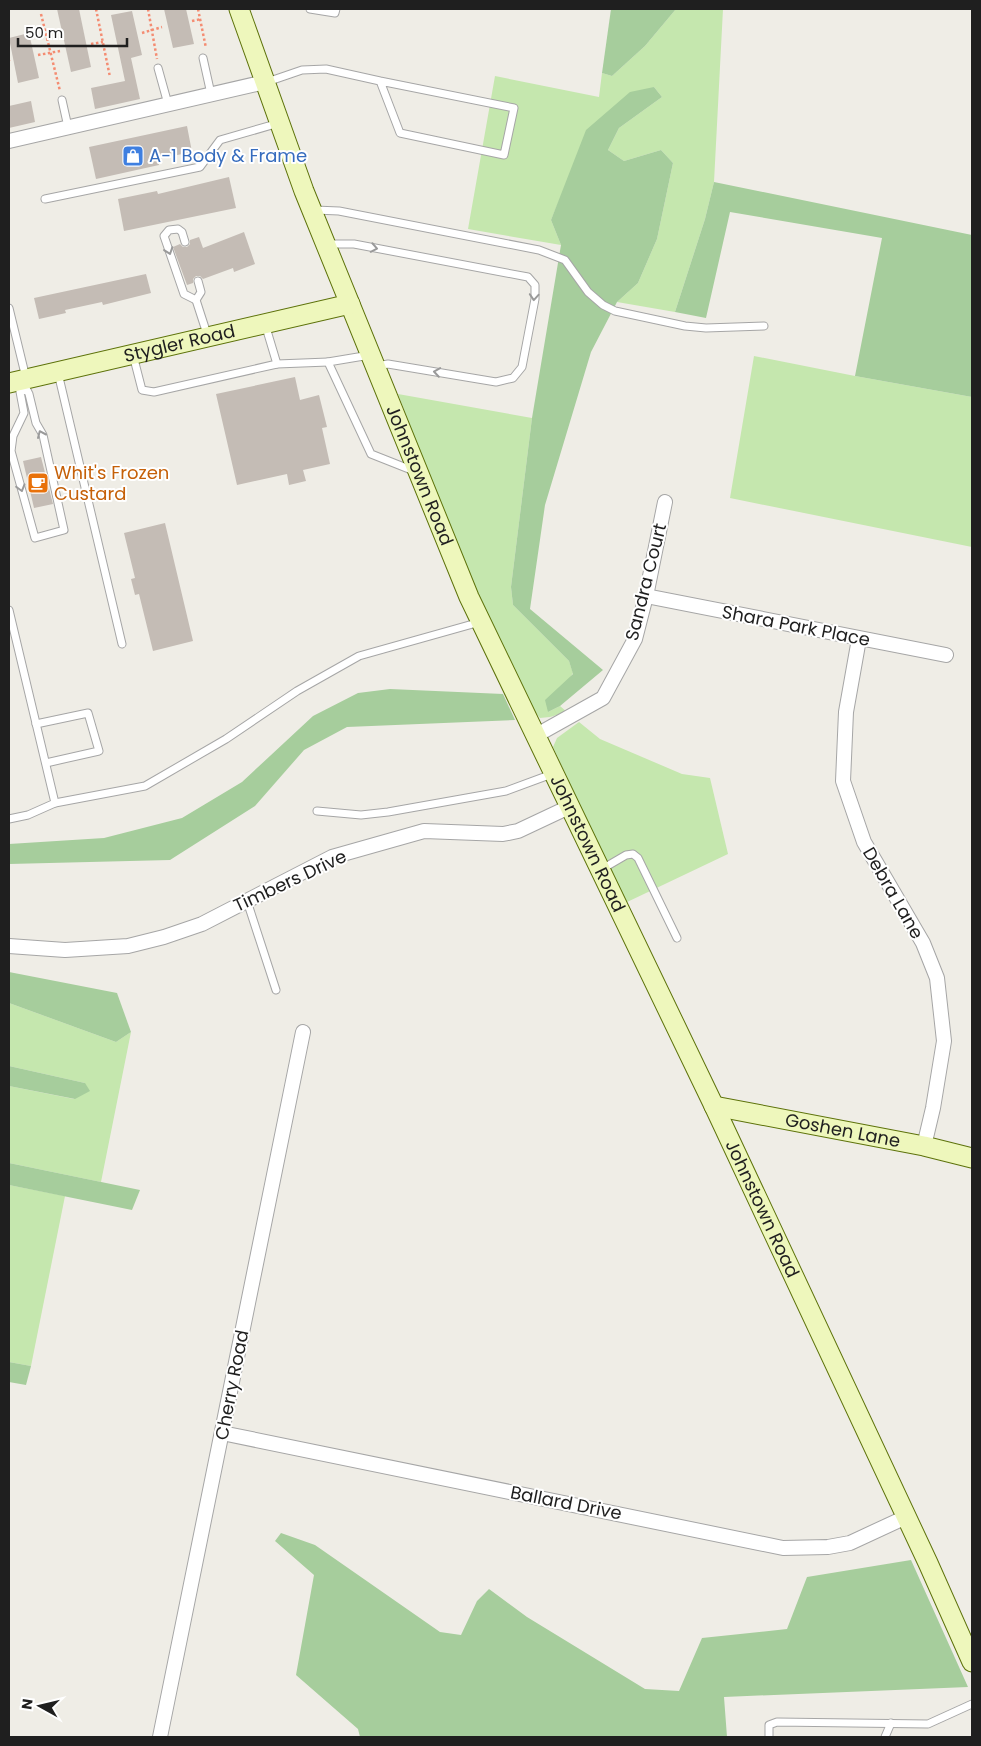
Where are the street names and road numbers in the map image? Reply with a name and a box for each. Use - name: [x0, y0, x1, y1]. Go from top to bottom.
- street label: Stygler Road: [121, 318, 237, 368]
- street label: Johnstown Road: [380, 401, 460, 549]
- street label: Sandra Court: [619, 520, 672, 643]
- street label: Shara Park Place: [720, 599, 872, 652]
- street label: Johnstown Road: [544, 770, 632, 916]
- street label: Debra Lane: [857, 842, 930, 943]
- street label: Timbers Drive: [229, 843, 350, 918]
- street label: Goshen Lane: [783, 1107, 902, 1153]
- street label: Johnstown Road: [720, 1136, 806, 1282]
- street label: Cherry Road: [209, 1328, 254, 1442]
- street label: Ballard Drive: [508, 1479, 624, 1526]

